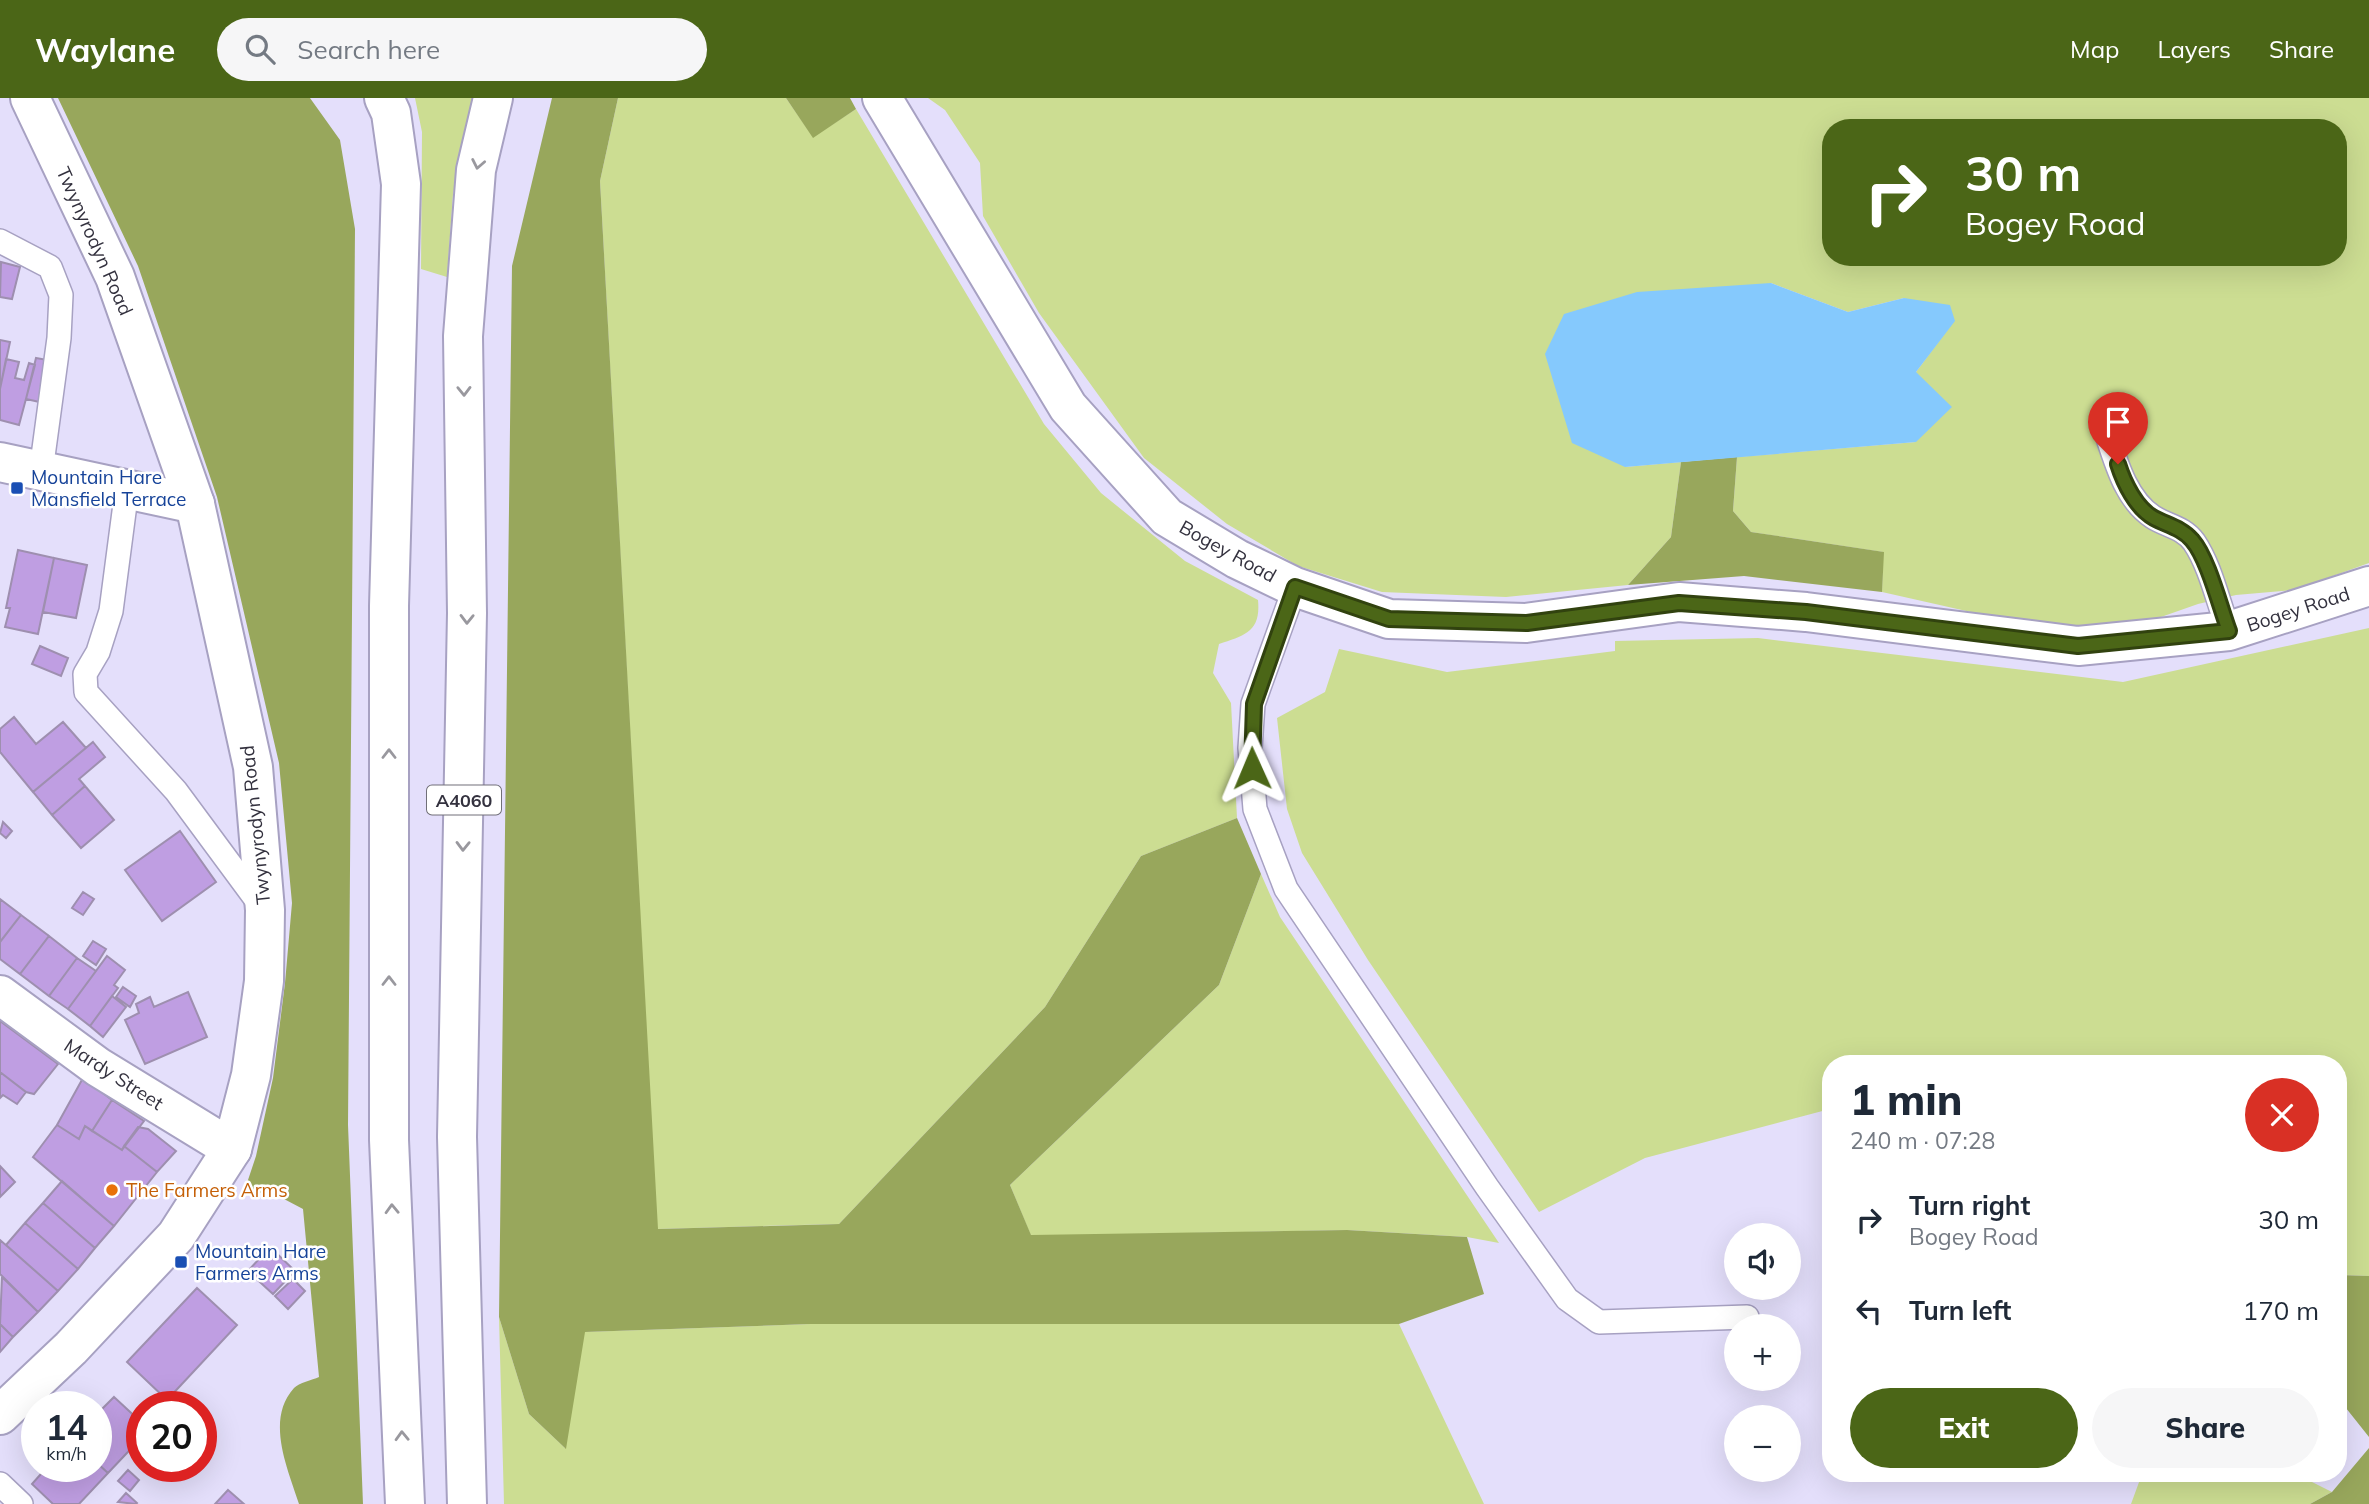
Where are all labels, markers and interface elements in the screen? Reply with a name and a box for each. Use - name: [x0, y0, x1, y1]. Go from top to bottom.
- search box: [217, 18, 707, 81]
- text: Waylane: [35, 29, 175, 70]
- icon: search: [241, 30, 279, 68]
- text: Search here: [297, 33, 440, 66]
- text: Map: [2070, 34, 2119, 64]
- text: Layers: [2157, 34, 2231, 64]
- text: Share: [2269, 34, 2334, 64]
- text: 30 m: [1965, 142, 2081, 203]
- icon: right: [1850, 147, 1941, 238]
- one-way arrow: [471, 158, 486, 170]
- street label: Twynyrodyn Road: [52, 163, 138, 319]
- text: Bogey Road: [1965, 203, 2145, 243]
- one-way arrow: [456, 386, 472, 397]
- pin: [2088, 392, 2148, 464]
- icon: arrive: [2099, 403, 2137, 441]
- place label: Mountain Hare Mansfield Terrace: [31, 465, 186, 511]
- marker: Mountain Hare Mansfield Terrace: [9, 480, 25, 496]
- street label: Bogey Road: [1175, 515, 1281, 587]
- street label: Bogey Road: [2243, 581, 2353, 637]
- one-way arrow: [459, 614, 475, 624]
- position arrow: [1215, 731, 1289, 805]
- street label: Twynyrodyn Road: [235, 744, 275, 906]
- one-way arrow: [381, 748, 397, 758]
- road number: A4060: [427, 786, 501, 814]
- one-way arrow: [455, 841, 471, 852]
- one-way arrow: [381, 975, 397, 986]
- street label: Mardy Street: [60, 1033, 168, 1115]
- text: 1 min: [1850, 1073, 1963, 1126]
- button: close: [2245, 1078, 2319, 1152]
- text: 240 m · 07:28: [1850, 1126, 1995, 1155]
- place label: The Farmers Arms: [126, 1178, 288, 1202]
- marker: The Farmers Arms: [104, 1182, 120, 1198]
- text: Turn right: [1909, 1189, 2030, 1222]
- icon: right: [1850, 1201, 1888, 1239]
- one-way arrow: [385, 1203, 400, 1214]
- text: 30 m: [2258, 1203, 2319, 1236]
- text: Bogey Road: [1909, 1222, 2039, 1251]
- map controls: [1724, 1223, 1801, 1482]
- button: sound: [1724, 1223, 1801, 1300]
- place label: Mountain Hare Farmers Arms: [195, 1239, 326, 1285]
- marker: Mountain Hare Farmers Arms: [173, 1254, 189, 1270]
- icon: left: [1850, 1292, 1888, 1330]
- text: Turn left: [1909, 1294, 2011, 1327]
- text: 170 m: [2243, 1294, 2319, 1327]
- button: +: [1724, 1314, 1801, 1391]
- button: Exit: [1850, 1388, 2078, 1468]
- button: Share: [2092, 1388, 2319, 1468]
- speed limit sign: 20: [126, 1391, 217, 1482]
- text: 14: [45, 1405, 88, 1449]
- button: −: [1724, 1405, 1801, 1482]
- one-way arrow: [394, 1430, 409, 1441]
- text: km/h: [46, 1442, 87, 1465]

